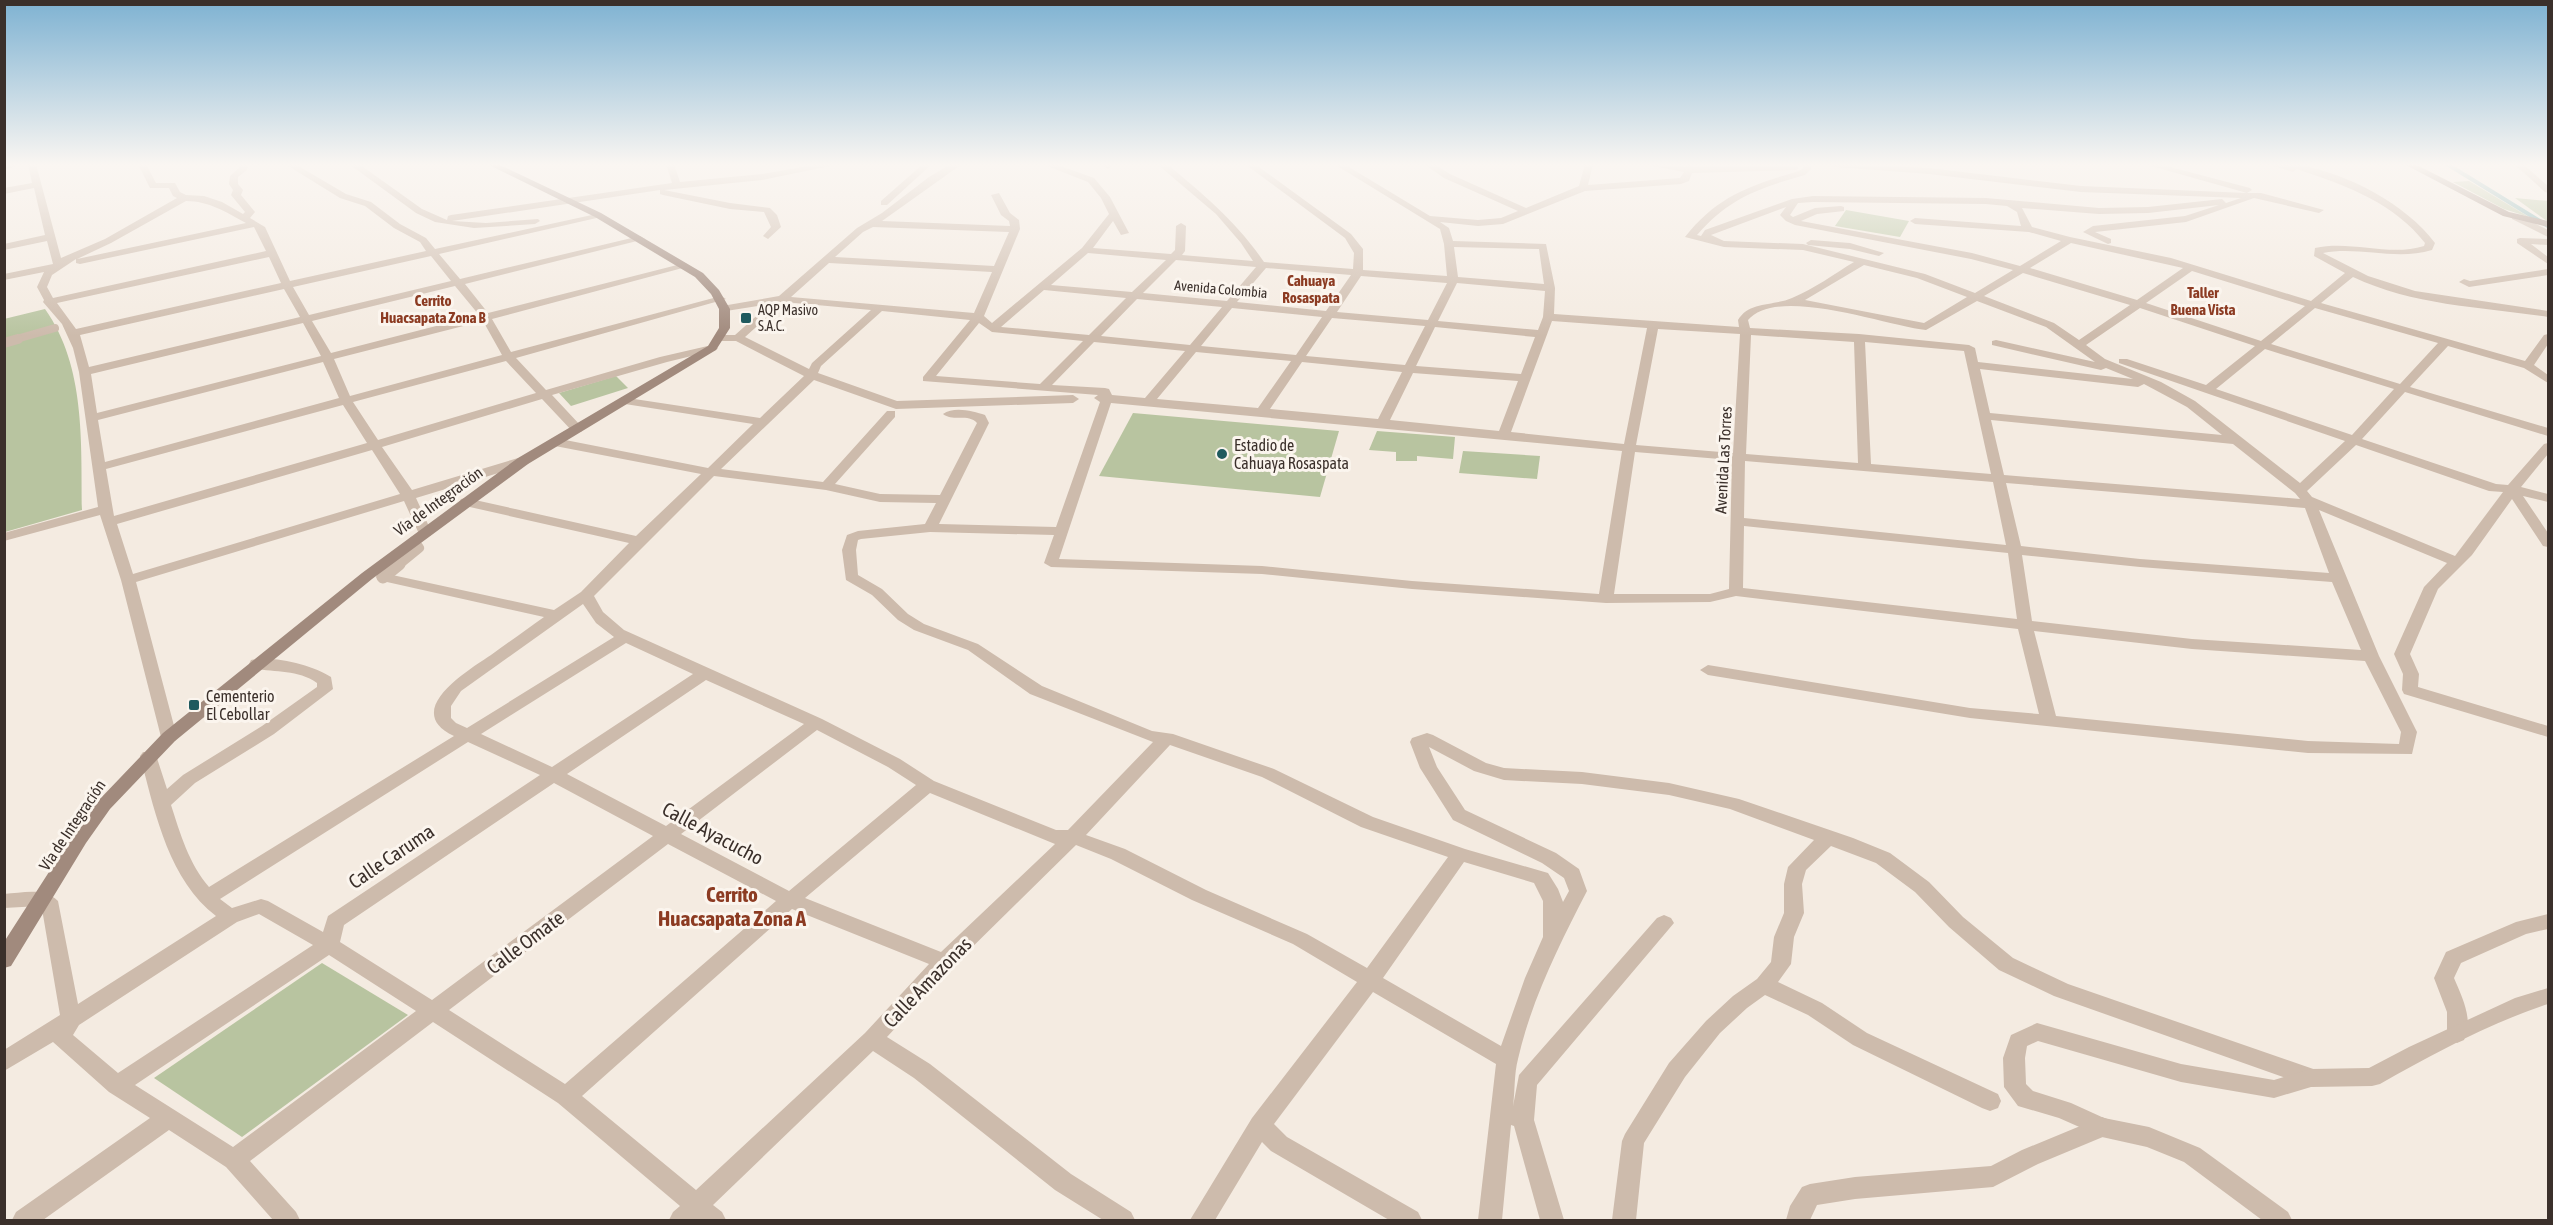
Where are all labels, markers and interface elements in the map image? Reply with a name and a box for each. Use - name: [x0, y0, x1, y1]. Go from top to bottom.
- district label: Cahuaya Rosaspata: [1282, 272, 1340, 306]
- street label: Avenida Colombia: [1174, 277, 1268, 301]
- district label: Taller Buena Vista: [2171, 284, 2235, 318]
- district label: Cerrito Huacsapata Zona B: [380, 292, 487, 326]
- place label: AQP Masivo S.A.C.: [758, 302, 818, 334]
- marker: AQP Masivo S.A.C.: [739, 311, 753, 325]
- street label: Avenida Las Torres: [1711, 405, 1735, 514]
- place label: Estadio de Cahuaya Rosaspata: [1234, 436, 1349, 473]
- marker: Estadio de Cahuaya Rosaspata: [1215, 447, 1229, 461]
- street label: Vía de Integración: [390, 463, 486, 540]
- place label: Cementerio El Cebollar: [206, 687, 275, 723]
- marker: Cementerio El Cebollar: [187, 698, 201, 712]
- street label: Vía de Integración: [35, 776, 110, 874]
- street label: Calle Ayacucho: [658, 797, 768, 869]
- street label: Calle Caruma: [344, 819, 438, 893]
- district label: Cerrito Huacsapata Zona A: [658, 882, 807, 930]
- street label: Calle Omate: [482, 906, 568, 978]
- street label: Calle Amazonas: [878, 932, 976, 1032]

